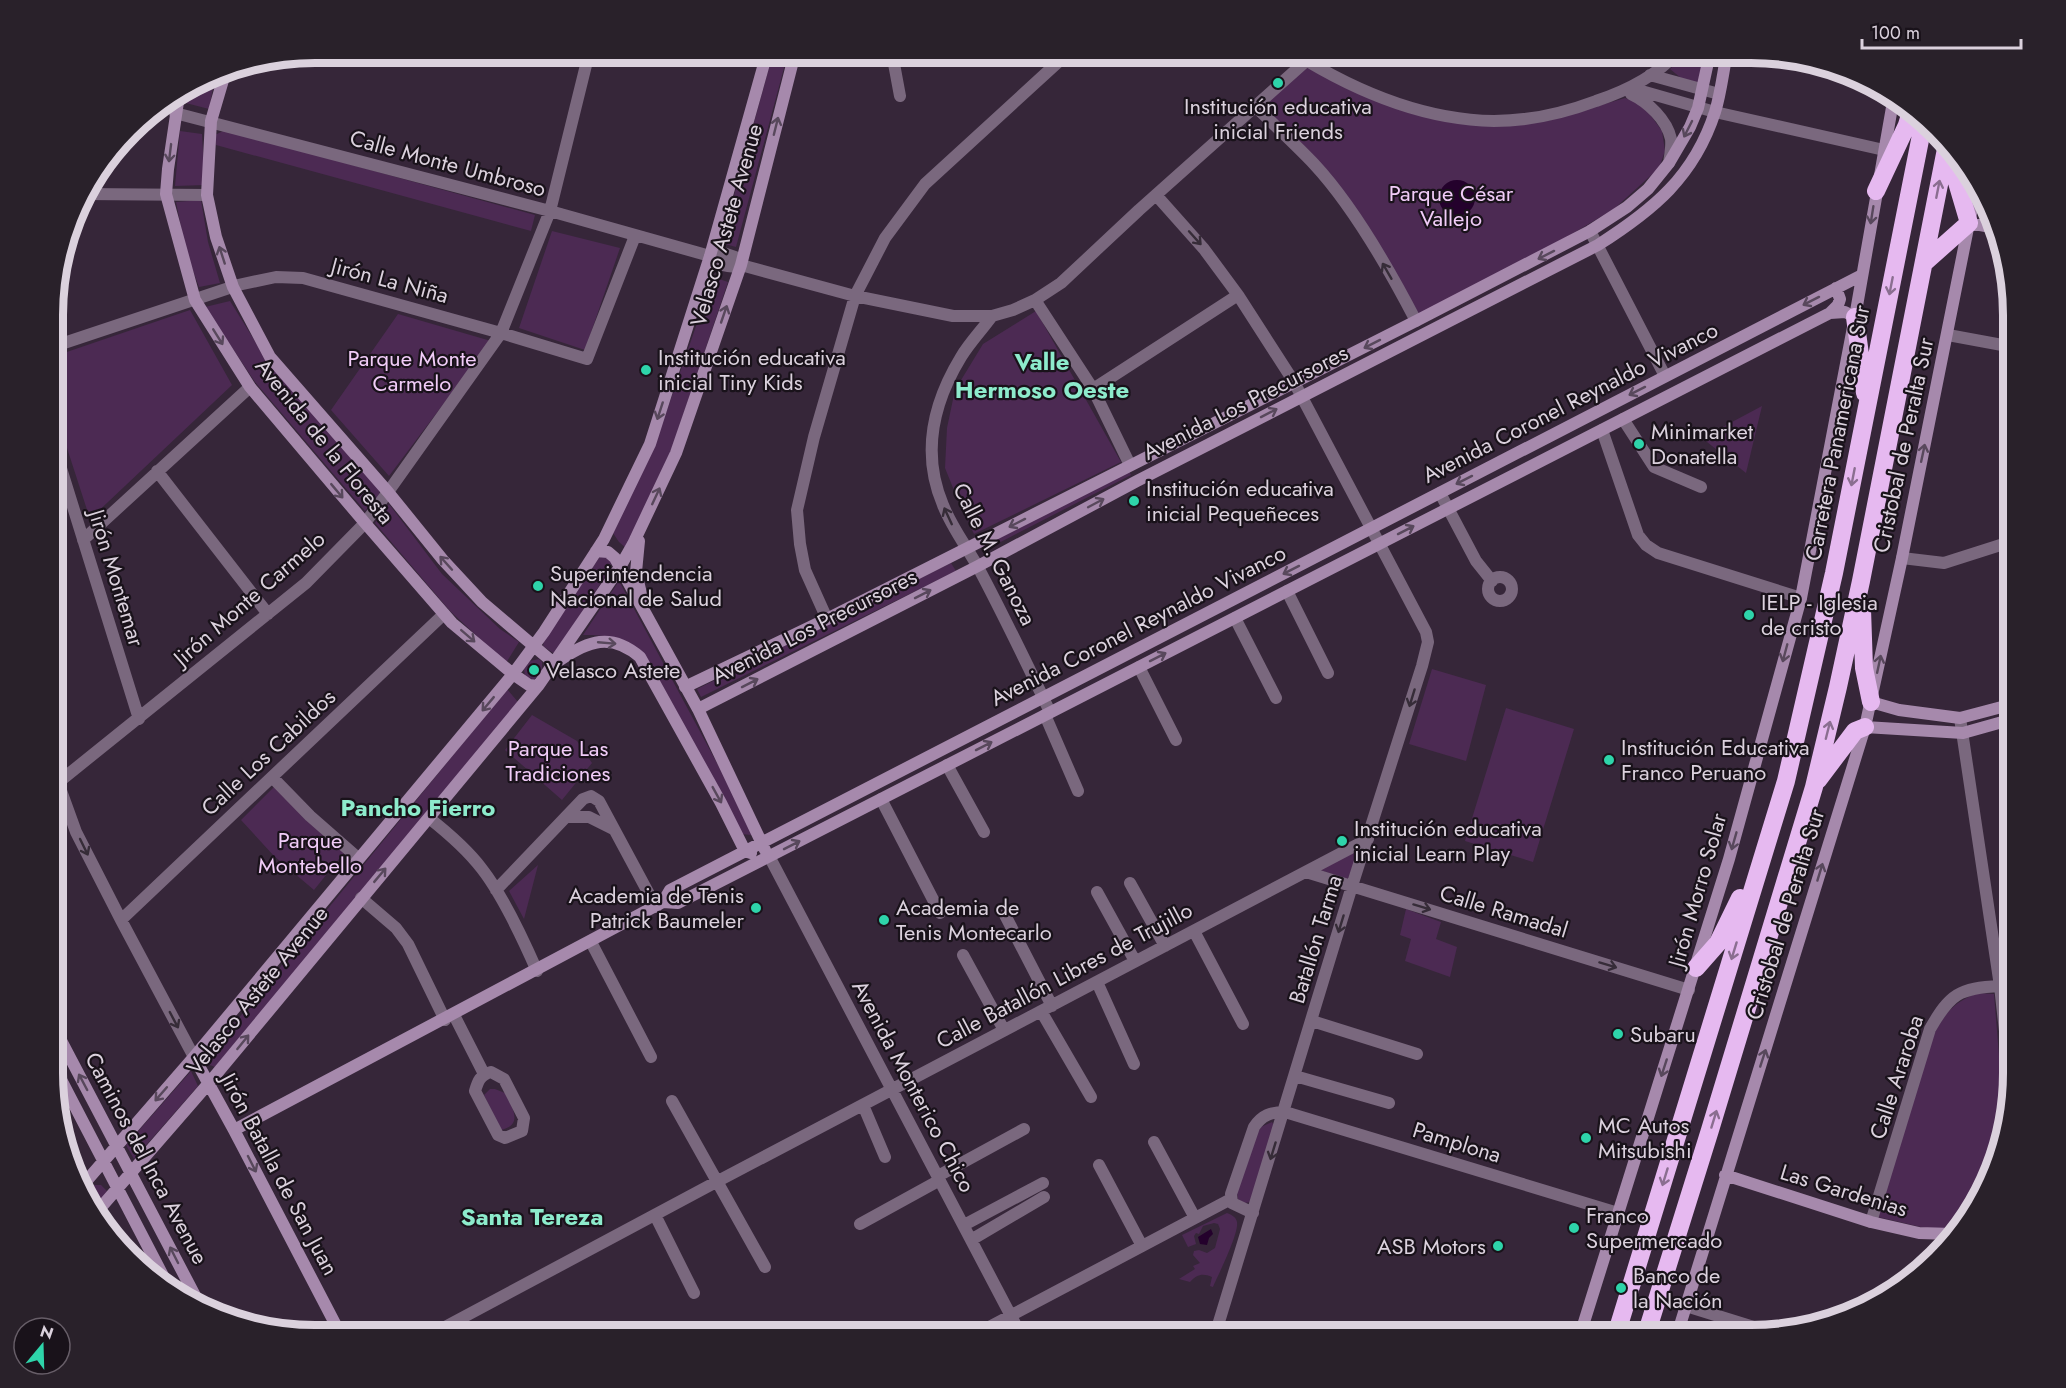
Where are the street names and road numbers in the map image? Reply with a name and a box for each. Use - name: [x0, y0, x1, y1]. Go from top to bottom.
- street label: Velasco Astete Avenue: [682, 120, 770, 330]
- street label: Calle Monte Umbroso: [346, 121, 550, 205]
- street label: Jirón La Niña: [325, 248, 452, 311]
- street label: Carretera Panamericana Sur: [1796, 302, 1878, 564]
- street label: Avenida Coronel Reynaldo Vivanco: [1417, 313, 1723, 491]
- street label: Cristobal de Peralta Sur: [1865, 334, 1942, 556]
- street label: Avenida Los Precursores: [1137, 336, 1353, 468]
- street label: Avenida de la Floresta: [248, 351, 402, 531]
- street label: Calle M. Ganoza: [945, 477, 1045, 631]
- street label: Jirón Montemar: [80, 503, 153, 651]
- street label: Jirón Monte Carmelo: [164, 523, 332, 675]
- street label: Avenida Coronel Reynaldo Vivanco: [985, 536, 1291, 714]
- street label: Avenida Los Precursores: [706, 560, 922, 692]
- street label: Calle Los Cabildos: [194, 681, 342, 823]
- street label: Cristobal de Peralta Sur: [1738, 804, 1832, 1024]
- street label: Jirón Morro Solar: [1659, 809, 1734, 974]
- street label: Batallón Tarma: [1280, 871, 1350, 1007]
- street label: Calle Ramadal: [1436, 876, 1572, 946]
- street label: Calle Batallón Libres de Trujillo: [930, 894, 1198, 1056]
- street label: Velasco Astete Avenue: [179, 899, 335, 1081]
- street label: Avenida Monterico Chico: [844, 974, 984, 1198]
- street label: Calle Araroba: [1861, 1011, 1931, 1143]
- street label: Caminos del Inca Avenue: [77, 1046, 217, 1270]
- street label: Jirón Batalla de San Juan: [212, 1065, 347, 1281]
- street label: Pamplona: [1409, 1113, 1505, 1171]
- street label: Las Gardenias: [1776, 1155, 1912, 1225]

